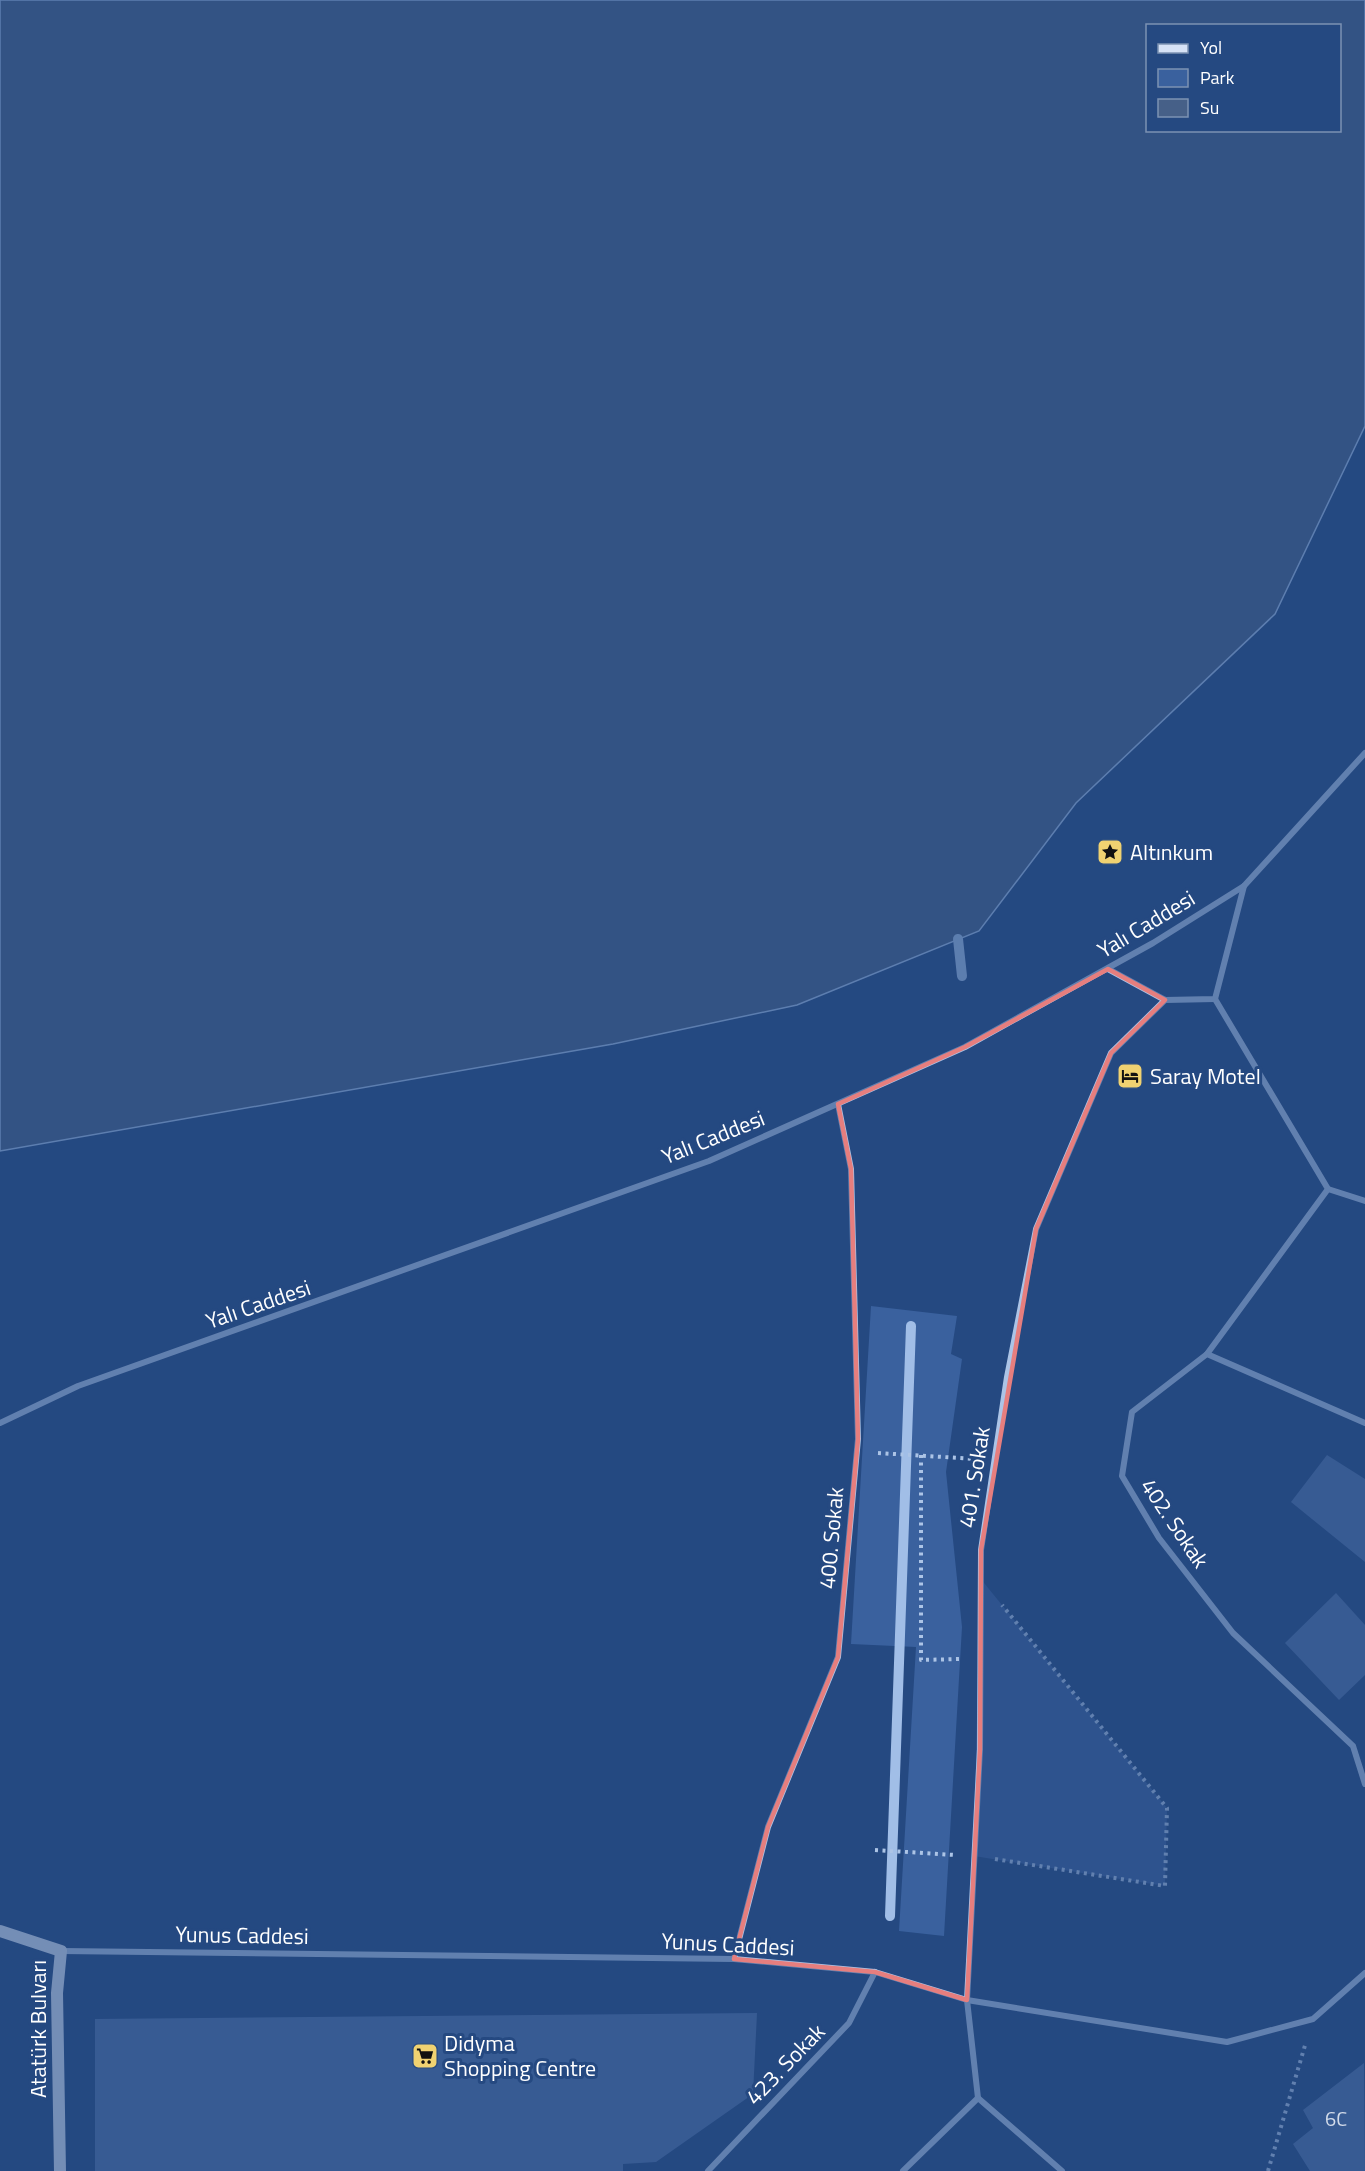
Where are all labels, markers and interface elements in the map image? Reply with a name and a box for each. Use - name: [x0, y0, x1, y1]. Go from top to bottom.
- legend: [1146, 24, 1341, 132]
- text: Yol: [1200, 34, 1222, 61]
- text: Park: [1200, 64, 1235, 91]
- text: Su: [1200, 94, 1219, 121]
- place label: Altınkum: [1130, 835, 1213, 869]
- place icon: Altınkum: [1095, 837, 1125, 867]
- street label: Yalı Caddesi: [1091, 881, 1201, 967]
- place label: Saray Motel: [1150, 1059, 1261, 1093]
- hotel icon: Saray Motel: [1115, 1061, 1145, 1091]
- street label: Yalı Caddesi: [656, 1101, 770, 1173]
- street label: Yalı Caddesi: [201, 1270, 315, 1338]
- street label: 401. Sokak: [949, 1423, 999, 1530]
- street label: 402. Sokak: [1132, 1471, 1218, 1575]
- street label: 400. Sokak: [810, 1485, 852, 1590]
- street label: Yunus Caddesi: [175, 1917, 309, 1953]
- street label: Yunus Caddesi: [661, 1924, 795, 1964]
- street label: Atatürk Bulvarı: [21, 1960, 55, 2098]
- street label: 423. Sokak: [737, 2015, 833, 2113]
- place label: Didyma Shopping Centre: [444, 2026, 596, 2085]
- supermarket icon: Didyma Shopping Centre: [410, 2041, 440, 2071]
- house number: 6C: [1325, 2103, 1347, 2134]

